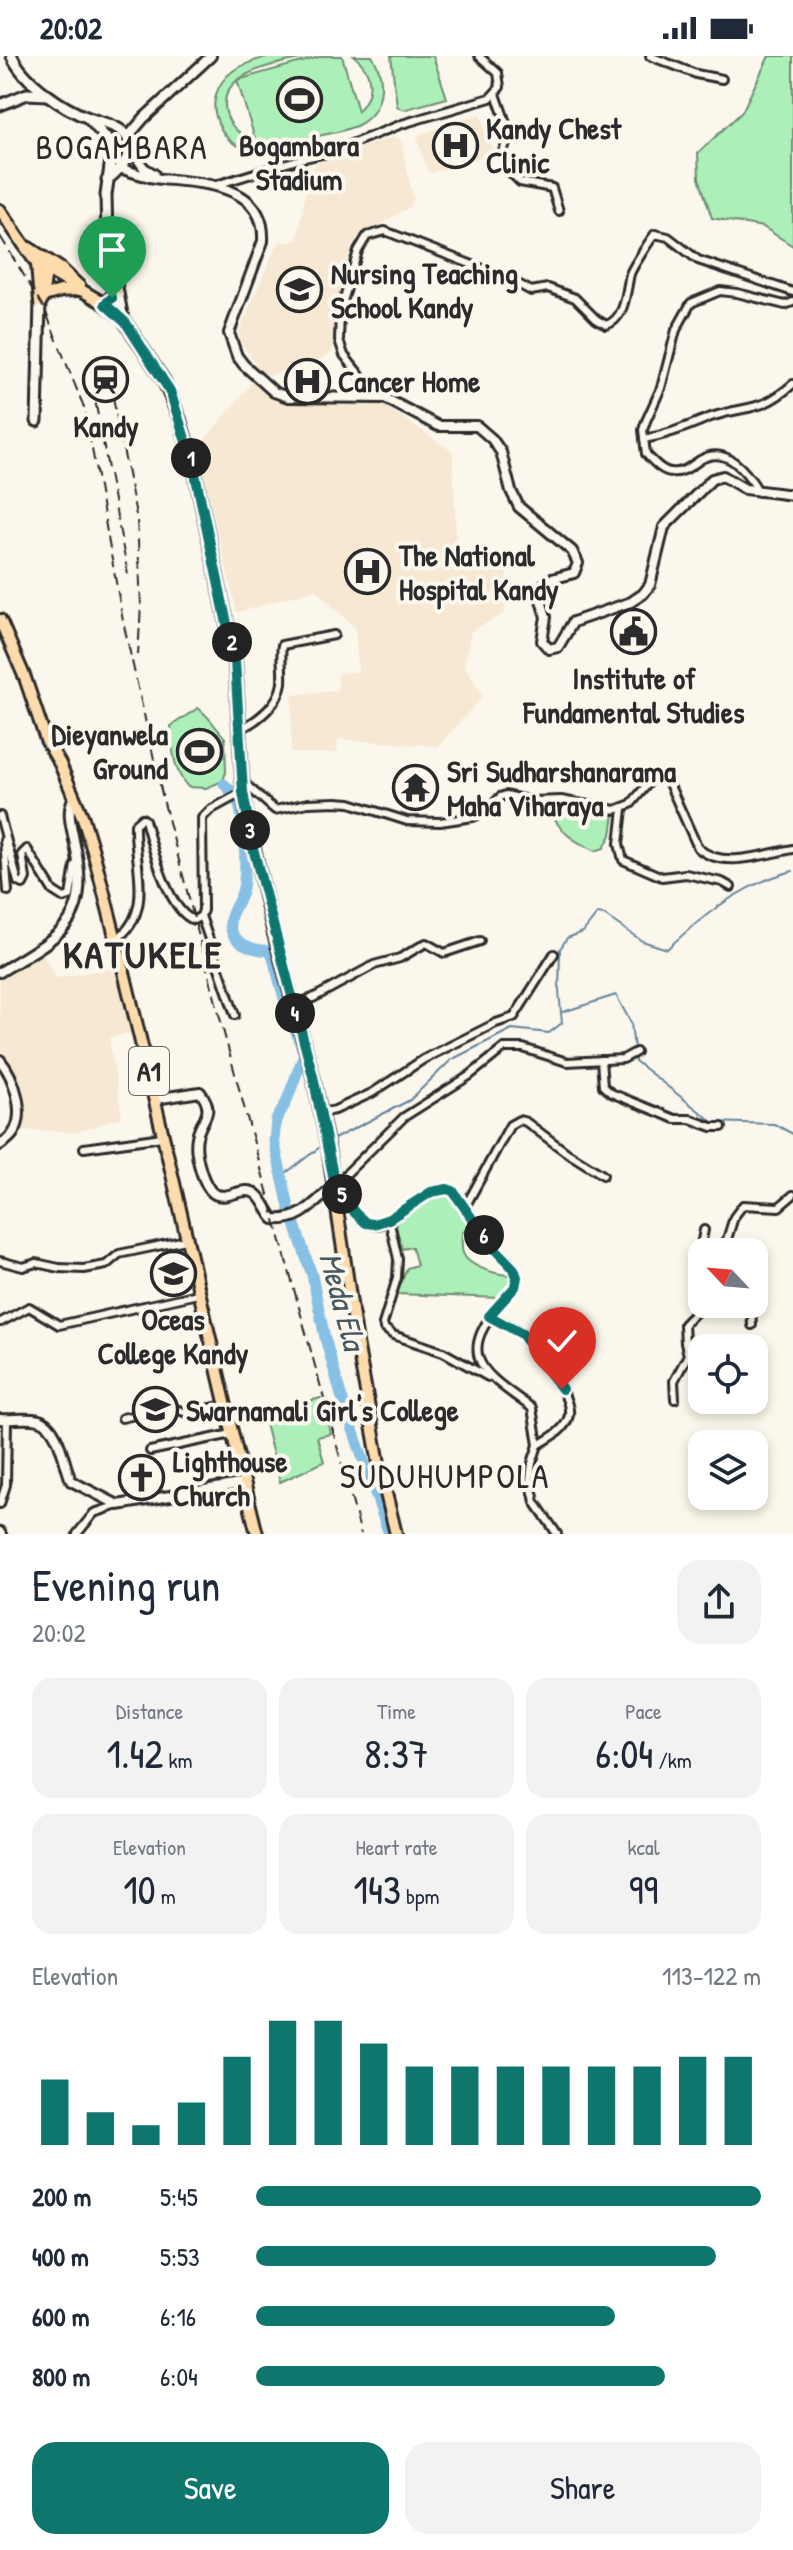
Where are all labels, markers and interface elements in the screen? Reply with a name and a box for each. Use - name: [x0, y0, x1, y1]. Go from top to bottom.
- text: 20:02: [40, 8, 102, 48]
- sports icon: Bogambara Stadium: [275, 75, 323, 123]
- place label: Kandy Chest Clinic: [486, 108, 623, 182]
- hospital icon: Kandy Chest Clinic: [431, 121, 479, 169]
- district label: BOGAMBARA: [35, 124, 209, 170]
- place label: Bogambara Stadium: [239, 125, 359, 199]
- pin: [78, 216, 146, 298]
- icon: arrive: [90, 228, 134, 272]
- place label: Nursing Teaching School Kandy: [331, 253, 518, 328]
- school or university icon: Nursing Teaching School Kandy: [276, 266, 324, 314]
- station icon: Kandy: [82, 356, 130, 404]
- hospital icon: Cancer Home: [283, 357, 331, 405]
- place label: Cancer Home: [338, 361, 480, 401]
- place label: Kandy: [73, 406, 139, 447]
- pin: 1: [171, 438, 211, 478]
- text: 1: [187, 443, 195, 473]
- place label: The National Hospital Kandy: [398, 535, 559, 610]
- hospital icon: The National Hospital Kandy: [344, 548, 392, 596]
- public building icon: Institute of Fundamental Studies: [610, 608, 658, 656]
- pin: 2: [212, 622, 252, 662]
- text: 2: [227, 627, 237, 657]
- place label: Institute of Fundamental Studies: [522, 658, 745, 732]
- place label: Dieyanwela Ground: [52, 714, 168, 788]
- sports icon: Dieyanwela Ground: [175, 727, 223, 775]
- place label: Sri Sudharshanarama Maha Viharaya: [447, 751, 676, 826]
- temple icon: Sri Sudharshanarama Maha Viharaya: [392, 764, 440, 812]
- pin: 3: [230, 810, 270, 850]
- text: 3: [245, 815, 255, 845]
- district label: KATUKELE: [63, 928, 223, 980]
- pin: 4: [275, 993, 315, 1033]
- text: 4: [291, 998, 299, 1028]
- road number: A1: [129, 1047, 169, 1095]
- pin: 5: [322, 1174, 362, 1214]
- text: 5: [337, 1179, 347, 1209]
- pin: 6: [464, 1215, 504, 1255]
- text: 6: [480, 1220, 488, 1250]
- north arrow: [688, 1238, 768, 1318]
- map controls: [688, 1238, 768, 1510]
- water label: Meda Ela: [309, 1247, 378, 1358]
- school or university icon: Oceas College Kandy: [149, 1249, 197, 1297]
- place label: Oceas College Kandy: [98, 1299, 249, 1374]
- pin: [528, 1307, 596, 1389]
- icon: check: [540, 1319, 584, 1363]
- button: locate: [688, 1334, 768, 1414]
- school or university icon: Swarnamali Girl's College: [131, 1386, 179, 1434]
- place label: Swarnamali Girl's College: [186, 1390, 459, 1431]
- button: layers: [688, 1430, 768, 1510]
- place label: Lighthouse Church: [173, 1441, 287, 1515]
- district label: SUDUHUMPOLA: [340, 1453, 550, 1499]
- church icon: Lighthouse Church: [118, 1454, 166, 1502]
- text: Evening run: [32, 1555, 220, 1615]
- button: share: [677, 1560, 761, 1644]
- text: 20:02: [32, 1615, 86, 1650]
- text: Distance: [116, 1696, 183, 1726]
- text: Time: [377, 1696, 416, 1726]
- text: Pace: [625, 1696, 662, 1726]
- text: 1.42: [107, 1726, 163, 1780]
- text: 8:37: [364, 1726, 429, 1780]
- text: 6:04: [595, 1726, 653, 1780]
- text: km: [163, 1745, 192, 1775]
- text: /km: [653, 1745, 692, 1775]
- text: Elevation: [113, 1832, 186, 1862]
- text: Heart rate: [355, 1832, 438, 1862]
- text: kcal: [627, 1832, 660, 1862]
- text: 10: [123, 1862, 156, 1916]
- text: 143: [354, 1862, 401, 1916]
- text: 99: [629, 1862, 658, 1916]
- text: m: [156, 1881, 176, 1911]
- text: bpm: [401, 1881, 439, 1911]
- text: Elevation: [32, 1958, 118, 1993]
- text: 113–122 m: [662, 1958, 761, 1993]
- text: 200 m: [32, 2179, 91, 2214]
- text: 5:45: [160, 2179, 198, 2214]
- text: 400 m: [32, 2239, 89, 2274]
- text: 5:53: [160, 2239, 200, 2274]
- text: 600 m: [32, 2299, 89, 2334]
- text: 6:16: [160, 2299, 196, 2334]
- text: 800 m: [32, 2359, 90, 2394]
- text: 6:04: [160, 2359, 198, 2394]
- button: Save: [32, 2442, 389, 2534]
- button: Share: [405, 2442, 761, 2534]

